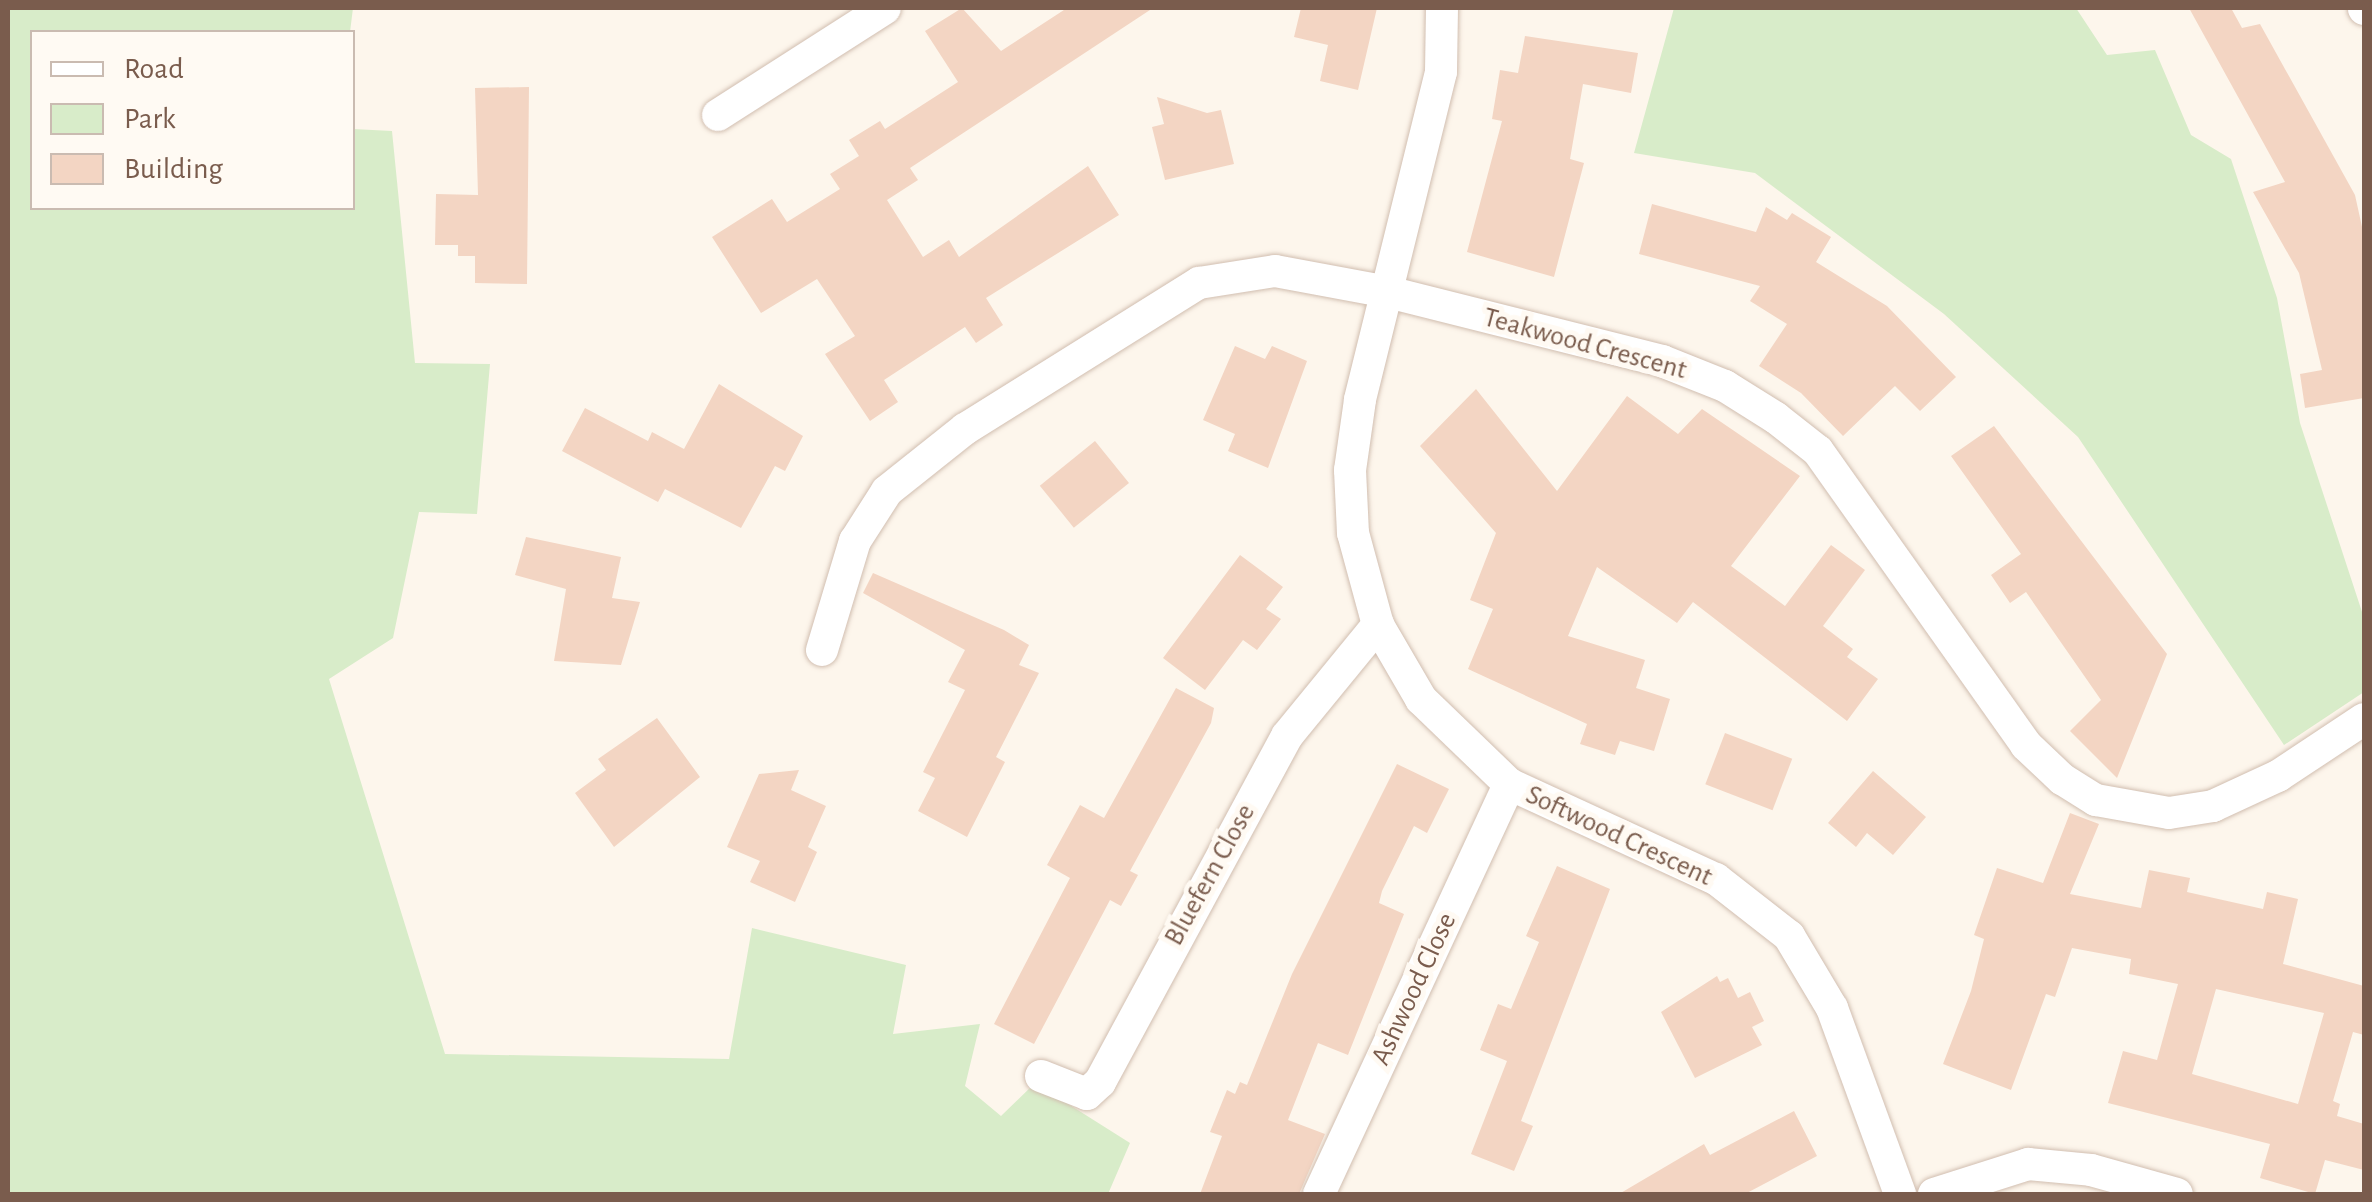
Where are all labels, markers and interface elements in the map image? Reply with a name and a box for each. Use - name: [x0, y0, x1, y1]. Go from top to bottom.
- legend: [30, 30, 355, 210]
- text: Road: [124, 54, 184, 84]
- text: Park: [124, 104, 176, 134]
- text: Building: [124, 154, 223, 184]
- street label: Teakwood Crescent: [1480, 301, 1690, 387]
- street label: Softwood Crescent: [1520, 778, 1718, 894]
- street label: Bluefern Close: [1157, 798, 1263, 952]
- street label: Ashwood Close: [1364, 908, 1464, 1070]

